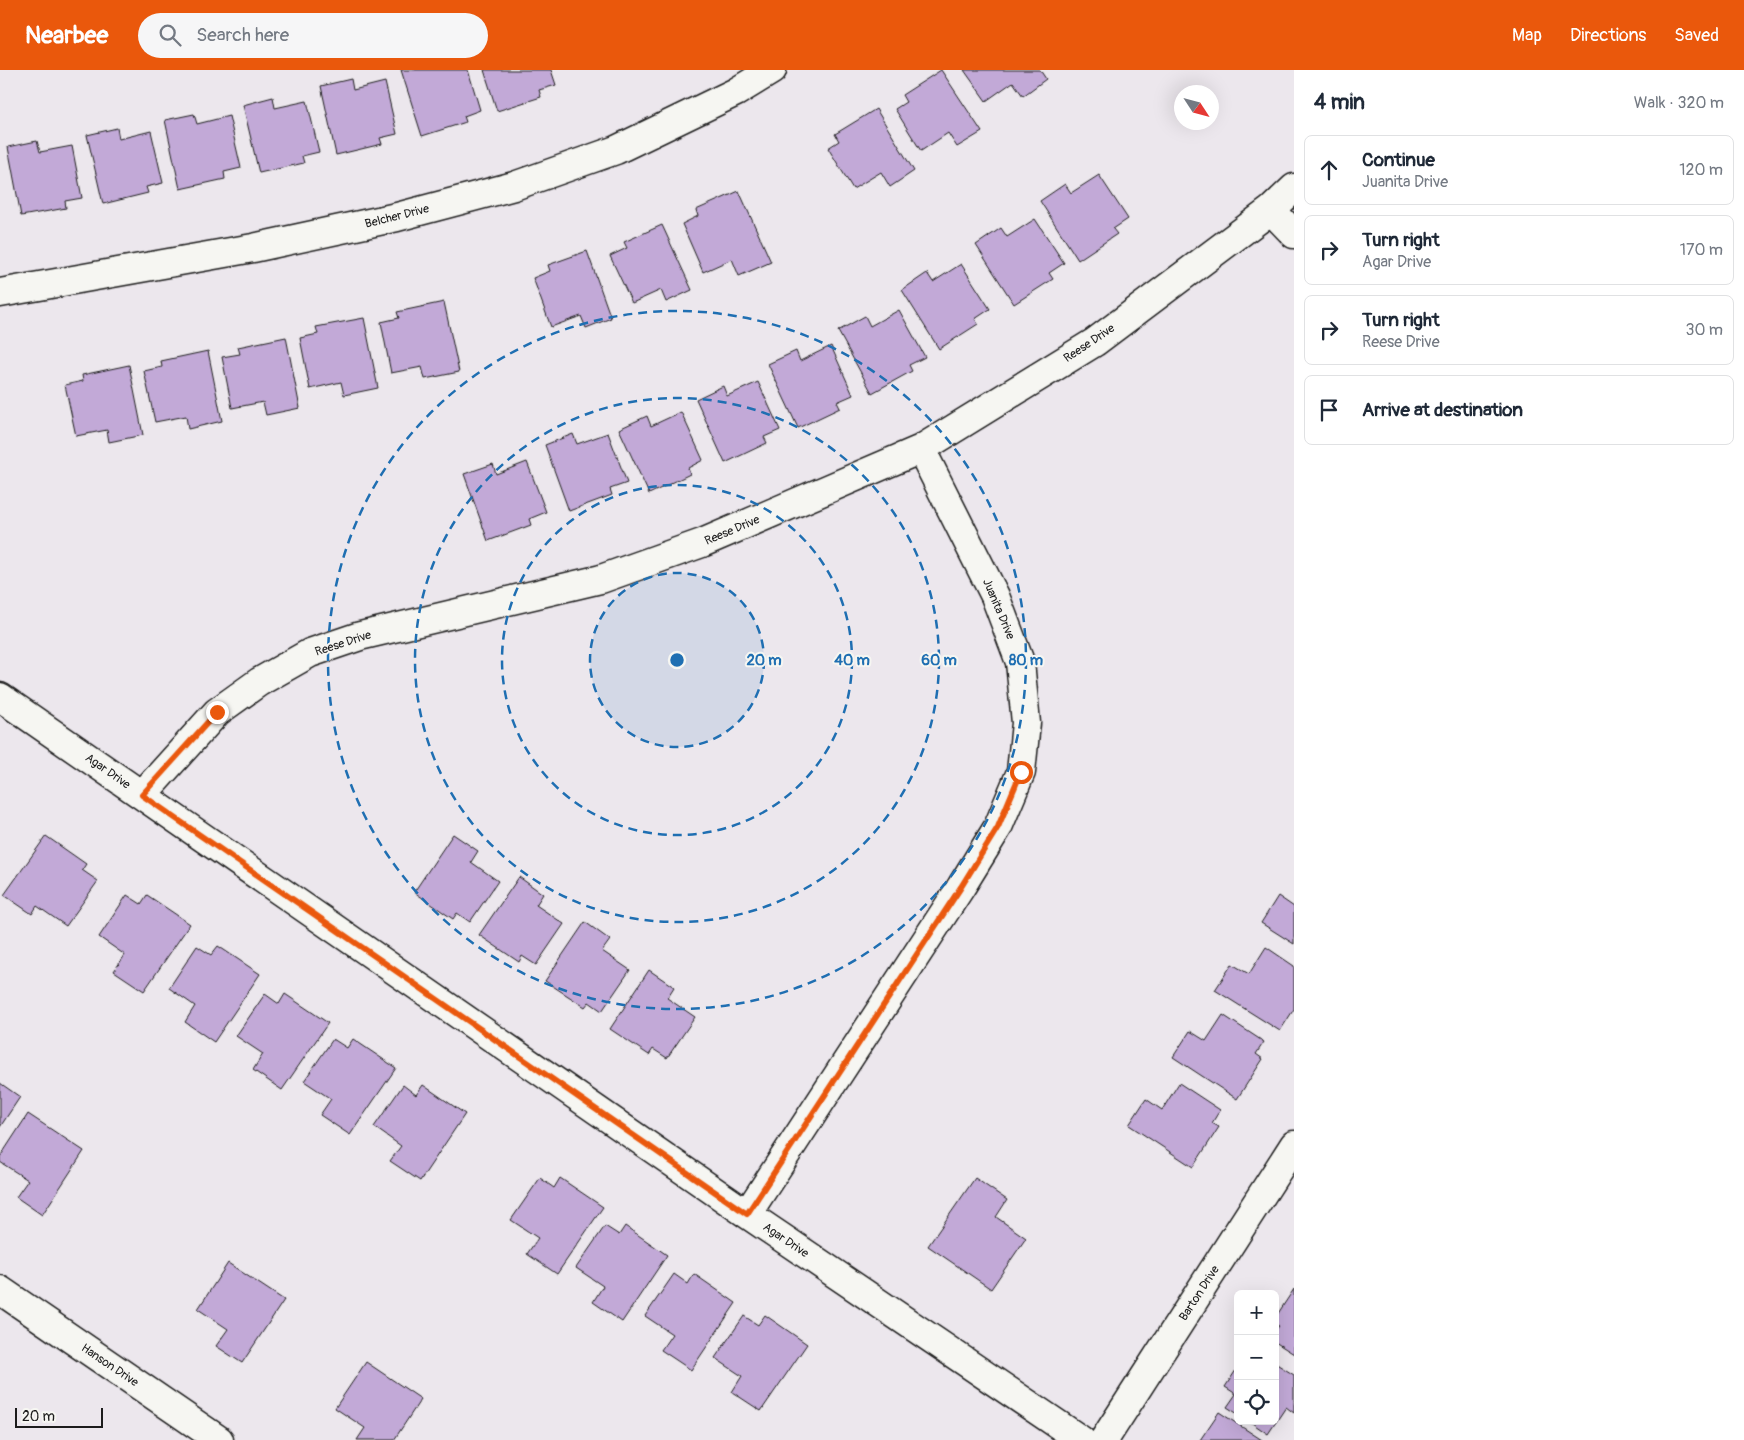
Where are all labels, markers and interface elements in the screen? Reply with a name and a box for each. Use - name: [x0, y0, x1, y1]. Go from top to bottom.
- search box: [138, 13, 488, 58]
- text: Nearbee: [25, 21, 108, 50]
- icon: search: [156, 21, 184, 49]
- text: Search here: [196, 23, 289, 47]
- text: Map: [1512, 24, 1542, 47]
- text: Directions: [1570, 24, 1646, 47]
- text: Saved: [1674, 24, 1719, 47]
- north arrow: [1174, 85, 1219, 130]
- text: 4 min: [1314, 89, 1365, 116]
- text: Walk · 320 m: [1634, 93, 1724, 113]
- text: Continue: [1362, 148, 1435, 172]
- icon: ahead: [1315, 156, 1343, 184]
- text: 120 m: [1679, 160, 1723, 180]
- text: Juanita Drive: [1362, 172, 1448, 192]
- street label: Belcher Drive: [363, 201, 431, 232]
- text: Turn right: [1362, 228, 1440, 252]
- icon: right: [1315, 236, 1343, 264]
- text: 170 m: [1680, 240, 1723, 260]
- text: Agar Drive: [1362, 252, 1431, 272]
- text: Turn right: [1362, 308, 1440, 332]
- icon: right: [1315, 316, 1343, 344]
- text: 30 m: [1685, 320, 1723, 340]
- street label: Reese Drive: [1061, 321, 1118, 366]
- text: Reese Drive: [1362, 332, 1440, 352]
- icon: arrive: [1315, 396, 1343, 424]
- text: Arrive at destination: [1362, 398, 1523, 422]
- street label: Reese Drive: [702, 512, 762, 549]
- street label: Juanita Drive: [979, 577, 1018, 642]
- street label: Reese Drive: [313, 627, 373, 660]
- centre of rings: [668, 651, 686, 669]
- text: 20 m: [746, 651, 782, 670]
- text: 40 m: [834, 651, 870, 670]
- text: 60 m: [921, 651, 957, 670]
- text: 80 m: [1009, 651, 1043, 670]
- route end: [206, 701, 229, 724]
- street label: Agar Drive: [82, 750, 133, 792]
- route start: [1010, 761, 1033, 784]
- street label: Agar Drive: [760, 1220, 811, 1261]
- street label: Barton Drive: [1176, 1263, 1223, 1324]
- map controls: [1234, 1290, 1279, 1425]
- button: +: [1234, 1290, 1279, 1335]
- button: −: [1234, 1335, 1279, 1380]
- street label: Hanson Drive: [78, 1341, 141, 1390]
- button: locate: [1234, 1380, 1279, 1425]
- scale bar: [15, 1405, 102, 1428]
- text: 20 m: [22, 1408, 55, 1425]

